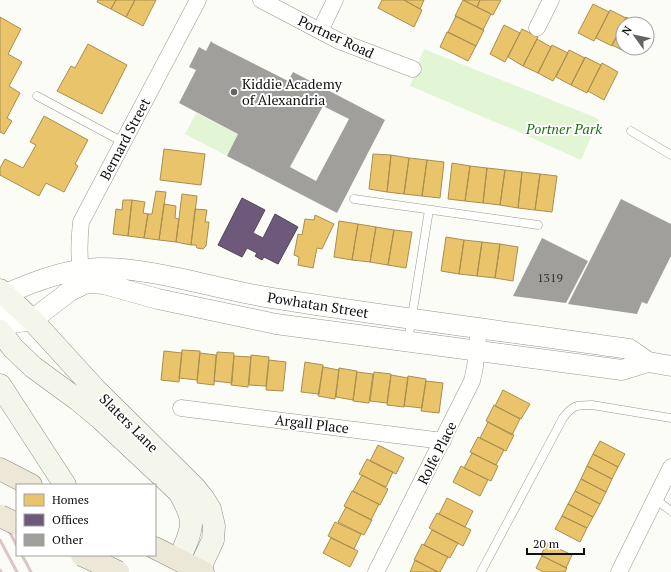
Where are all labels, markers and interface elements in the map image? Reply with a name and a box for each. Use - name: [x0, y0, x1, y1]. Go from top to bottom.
- street label: Portner Road: [295, 11, 377, 62]
- north arrow: [615, 16, 655, 56]
- text: N: [618, 23, 635, 38]
- place label: Kiddie Academy of Alexandria: [242, 74, 343, 109]
- marker: Kiddie Academy of Alexandria: [229, 87, 239, 97]
- street label: Bernard Street: [95, 94, 155, 183]
- park label: Portner Park: [525, 119, 602, 138]
- house number: 1319: [537, 270, 563, 285]
- street label: Powhatan Street: [266, 287, 371, 322]
- street label: Slaters Lane: [96, 389, 163, 456]
- street label: Argall Place: [274, 410, 350, 437]
- street label: Rolfe Place: [413, 418, 461, 488]
- legend: [16, 484, 156, 556]
- text: Homes: [52, 492, 89, 507]
- text: Offices: [52, 512, 89, 527]
- scale bar: [527, 530, 584, 556]
- text: Other: [52, 532, 83, 547]
- text: 20 m: [533, 536, 560, 551]

